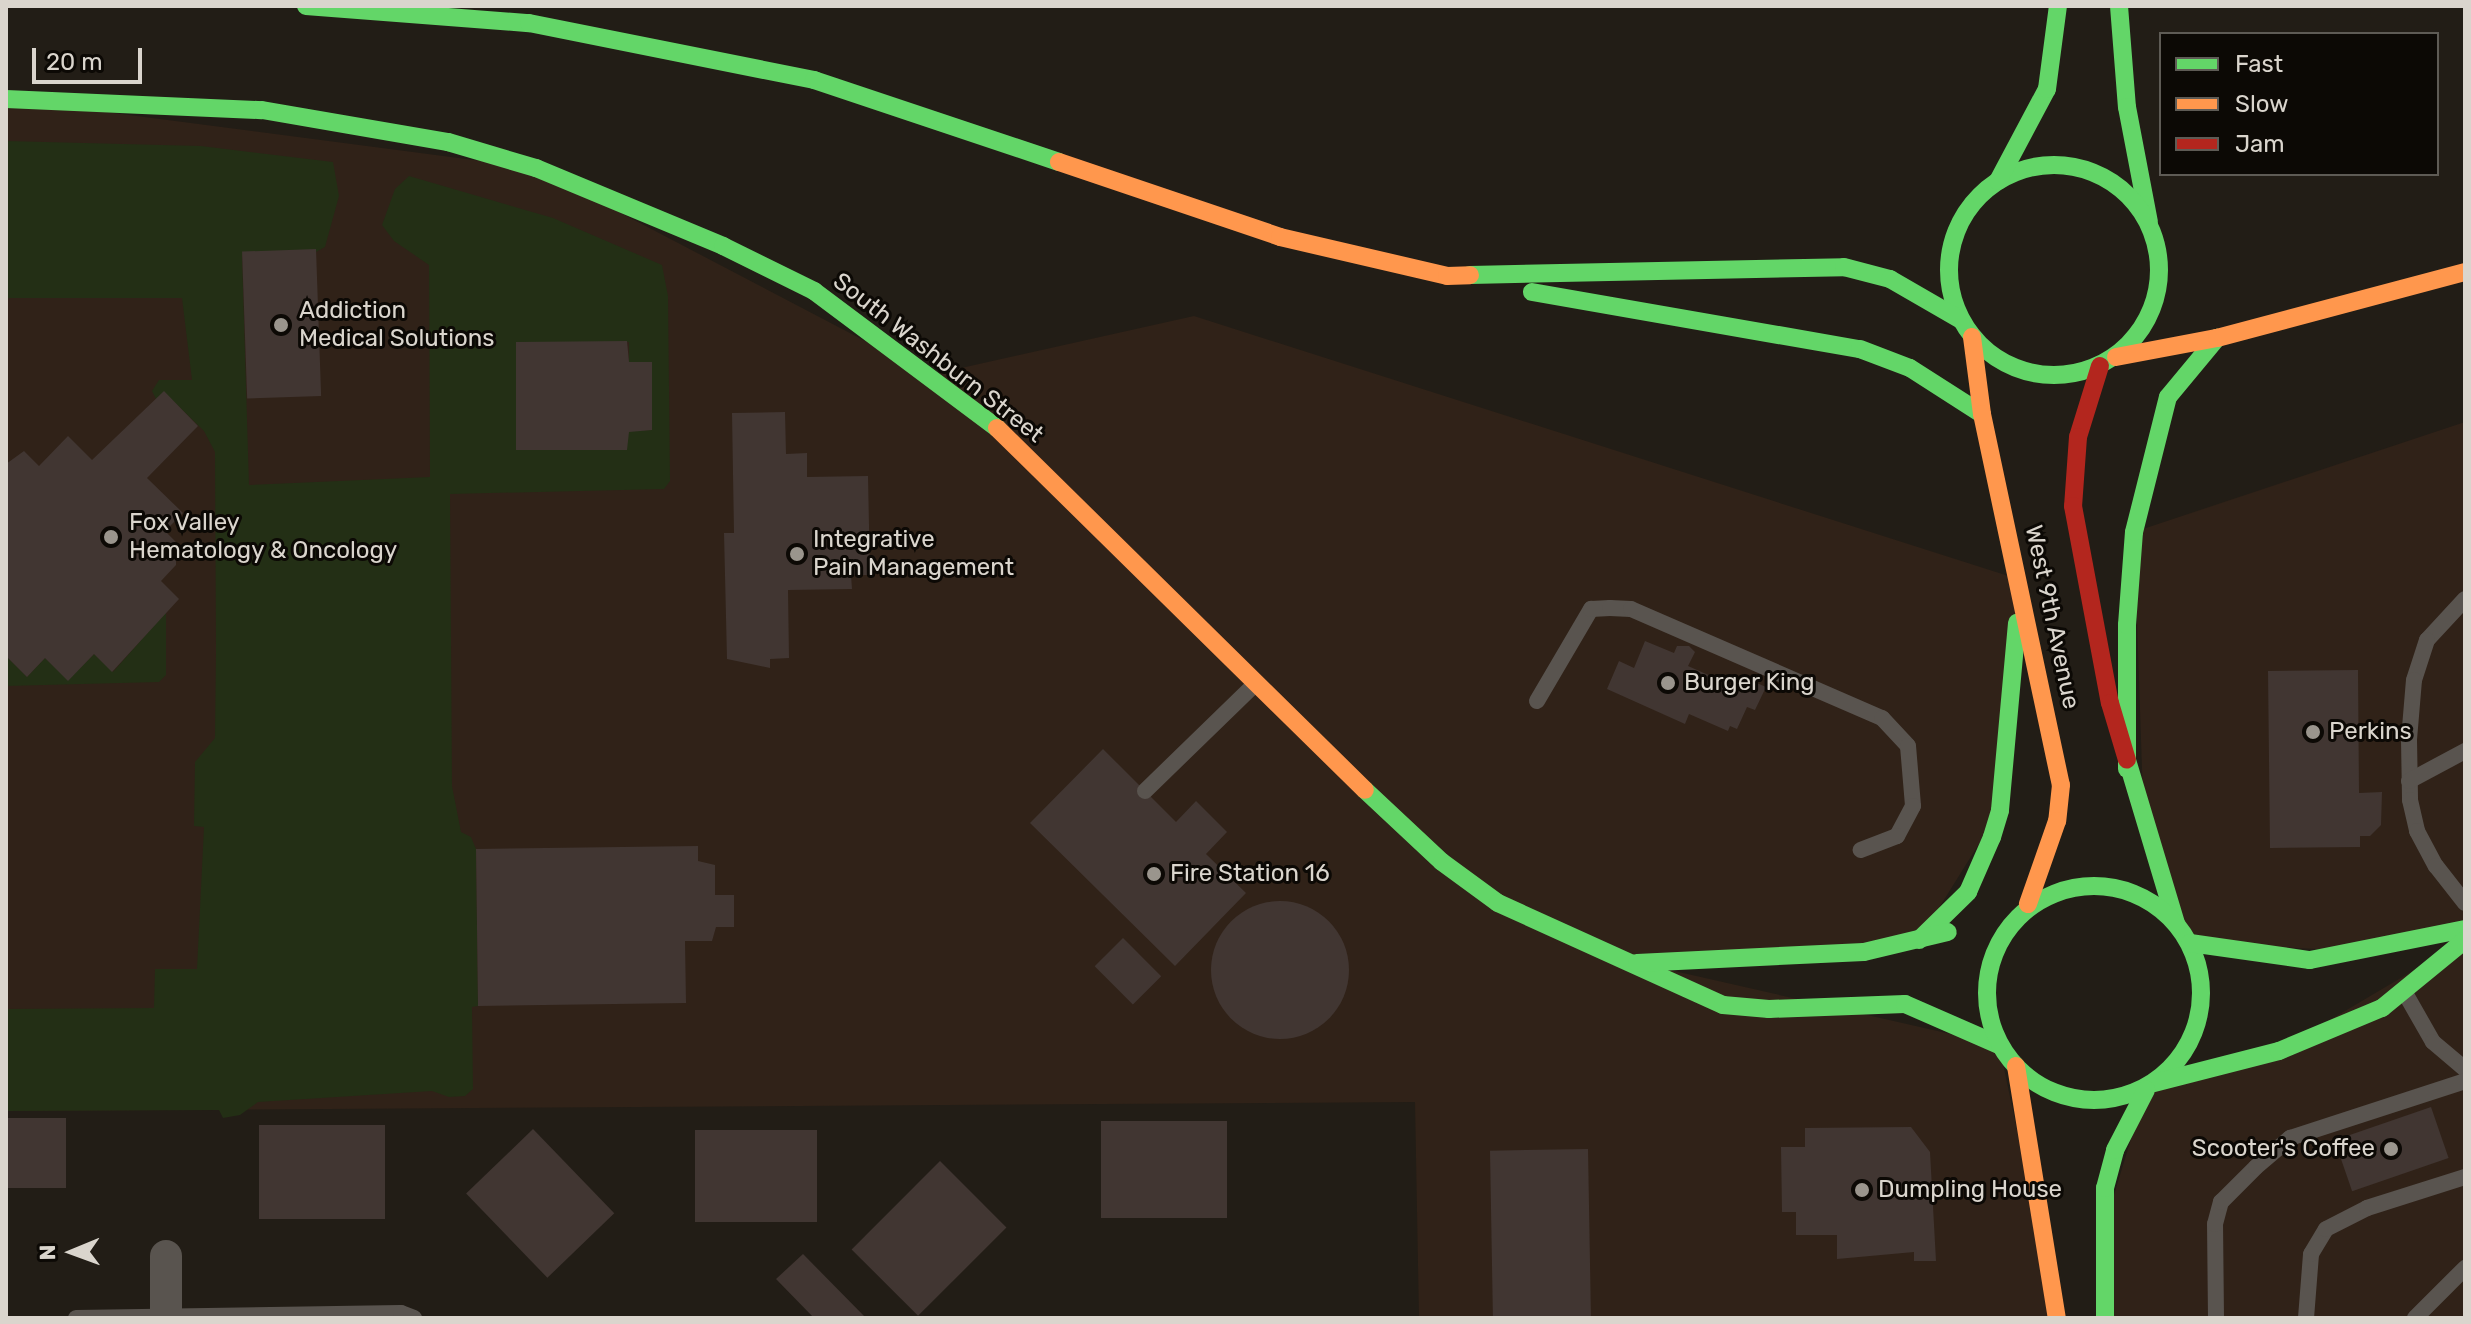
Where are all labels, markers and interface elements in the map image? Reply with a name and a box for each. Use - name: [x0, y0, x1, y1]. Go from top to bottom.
- scale bar: [36, 32, 146, 82]
- legend: [2159, 32, 2439, 176]
- text: 20 m: [46, 48, 103, 76]
- text: Fast: [2235, 50, 2283, 78]
- text: Slow: [2235, 90, 2288, 118]
- text: Jam: [2235, 130, 2285, 158]
- street label: South Washburn Street: [827, 267, 1049, 449]
- place label: Addiction Medical Solutions: [299, 297, 495, 353]
- marker: Addiction Medical Solutions: [270, 314, 292, 336]
- place label: Fox Valley Hematology & Oncology: [129, 509, 398, 565]
- street label: West 9th Avenue: [2018, 522, 2086, 712]
- marker: Fox Valley Hematology & Oncology: [100, 526, 122, 548]
- place label: Integrative Pain Management: [813, 526, 1014, 582]
- marker: Integrative Pain Management: [788, 545, 806, 563]
- place label: Burger King: [1684, 669, 1815, 697]
- marker: Burger King: [1659, 674, 1677, 692]
- place label: Perkins: [2329, 718, 2412, 746]
- marker: Perkins: [2304, 723, 2322, 741]
- place label: Fire Station 16: [1170, 860, 1330, 888]
- marker: Fire Station 16: [1145, 865, 1163, 883]
- place label: Scooter's Coffee: [2192, 1135, 2375, 1163]
- marker: Scooter's Coffee: [2382, 1140, 2400, 1158]
- place label: Dumpling House: [1878, 1176, 2062, 1204]
- marker: Dumpling House: [1853, 1181, 1871, 1199]
- north arrow: [32, 1212, 112, 1292]
- text: N: [34, 1244, 61, 1261]

